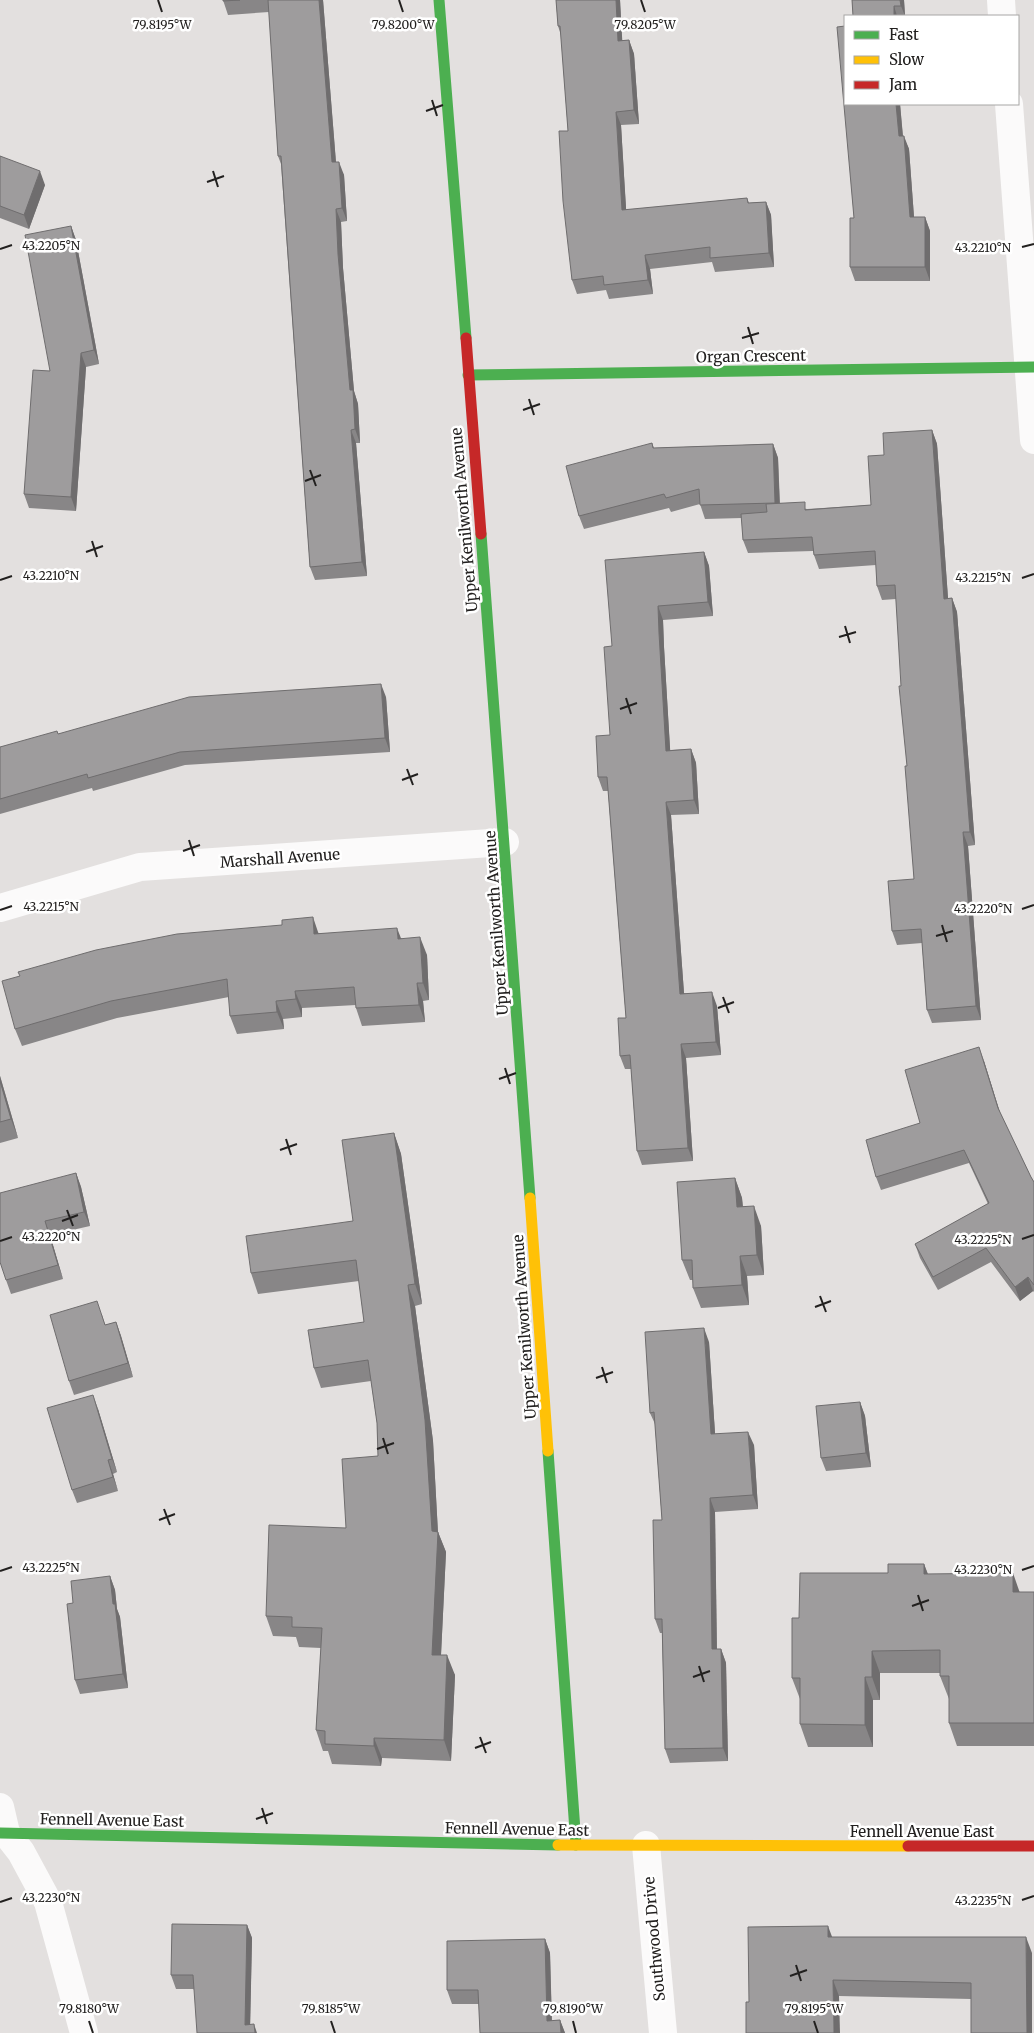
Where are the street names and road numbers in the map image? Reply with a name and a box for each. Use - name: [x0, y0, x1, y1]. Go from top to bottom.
- street label: Organ Crescent: [696, 346, 806, 366]
- street label: Upper Kenilworth Avenue: [446, 427, 482, 613]
- street label: Upper Kenilworth Avenue: [480, 830, 512, 1016]
- street label: Marshall Avenue: [219, 844, 341, 872]
- street label: Upper Kenilworth Avenue: [508, 1234, 540, 1420]
- street label: Fennell Avenue East: [40, 1809, 185, 1831]
- street label: Fennell Avenue East: [445, 1818, 590, 1840]
- street label: Fennell Avenue East: [850, 1822, 994, 1841]
- street label: Southwood Drive: [639, 1876, 669, 2002]

